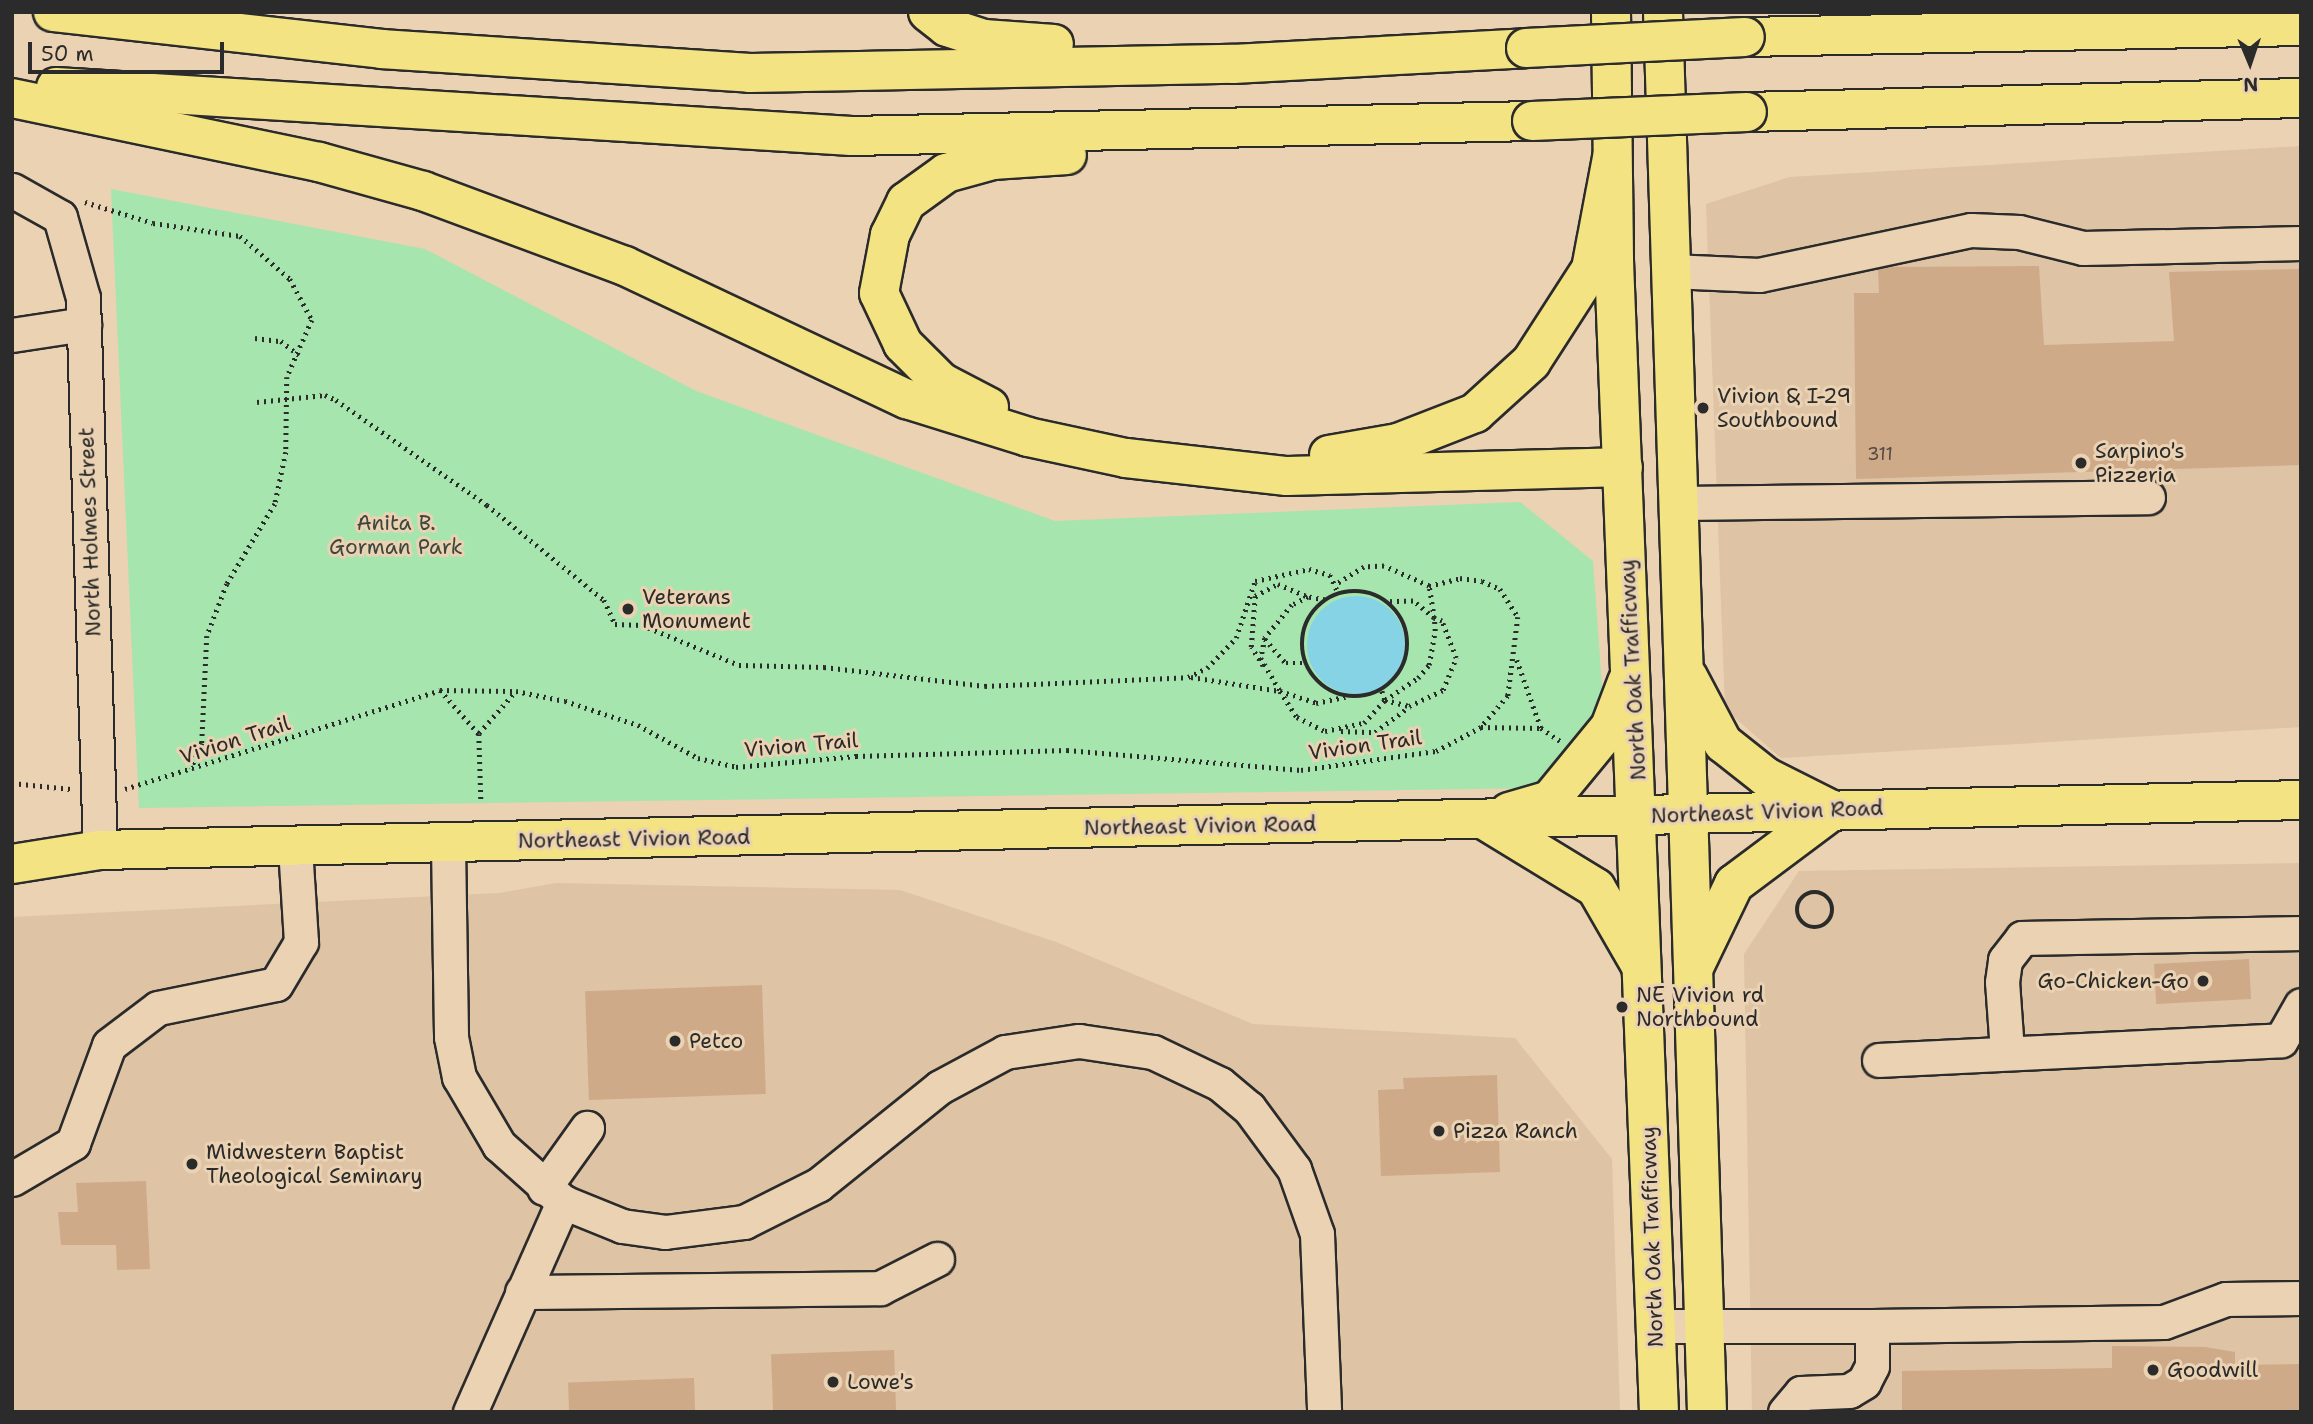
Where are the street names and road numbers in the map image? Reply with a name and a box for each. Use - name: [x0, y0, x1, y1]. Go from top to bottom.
- street label: North Holmes Street: [74, 427, 106, 637]
- street label: North Oak Trafficway: [1615, 559, 1651, 781]
- street label: Vivion Trail: [177, 710, 293, 770]
- street label: Vivion Trail: [1307, 725, 1423, 765]
- street label: Vivion Trail: [743, 727, 859, 763]
- street label: Northeast Vivion Road: [1650, 795, 1884, 829]
- street label: Northeast Vivion Road: [1084, 811, 1316, 841]
- street label: Northeast Vivion Road: [518, 824, 750, 854]
- street label: North Oak Trafficway: [1636, 1126, 1668, 1348]

